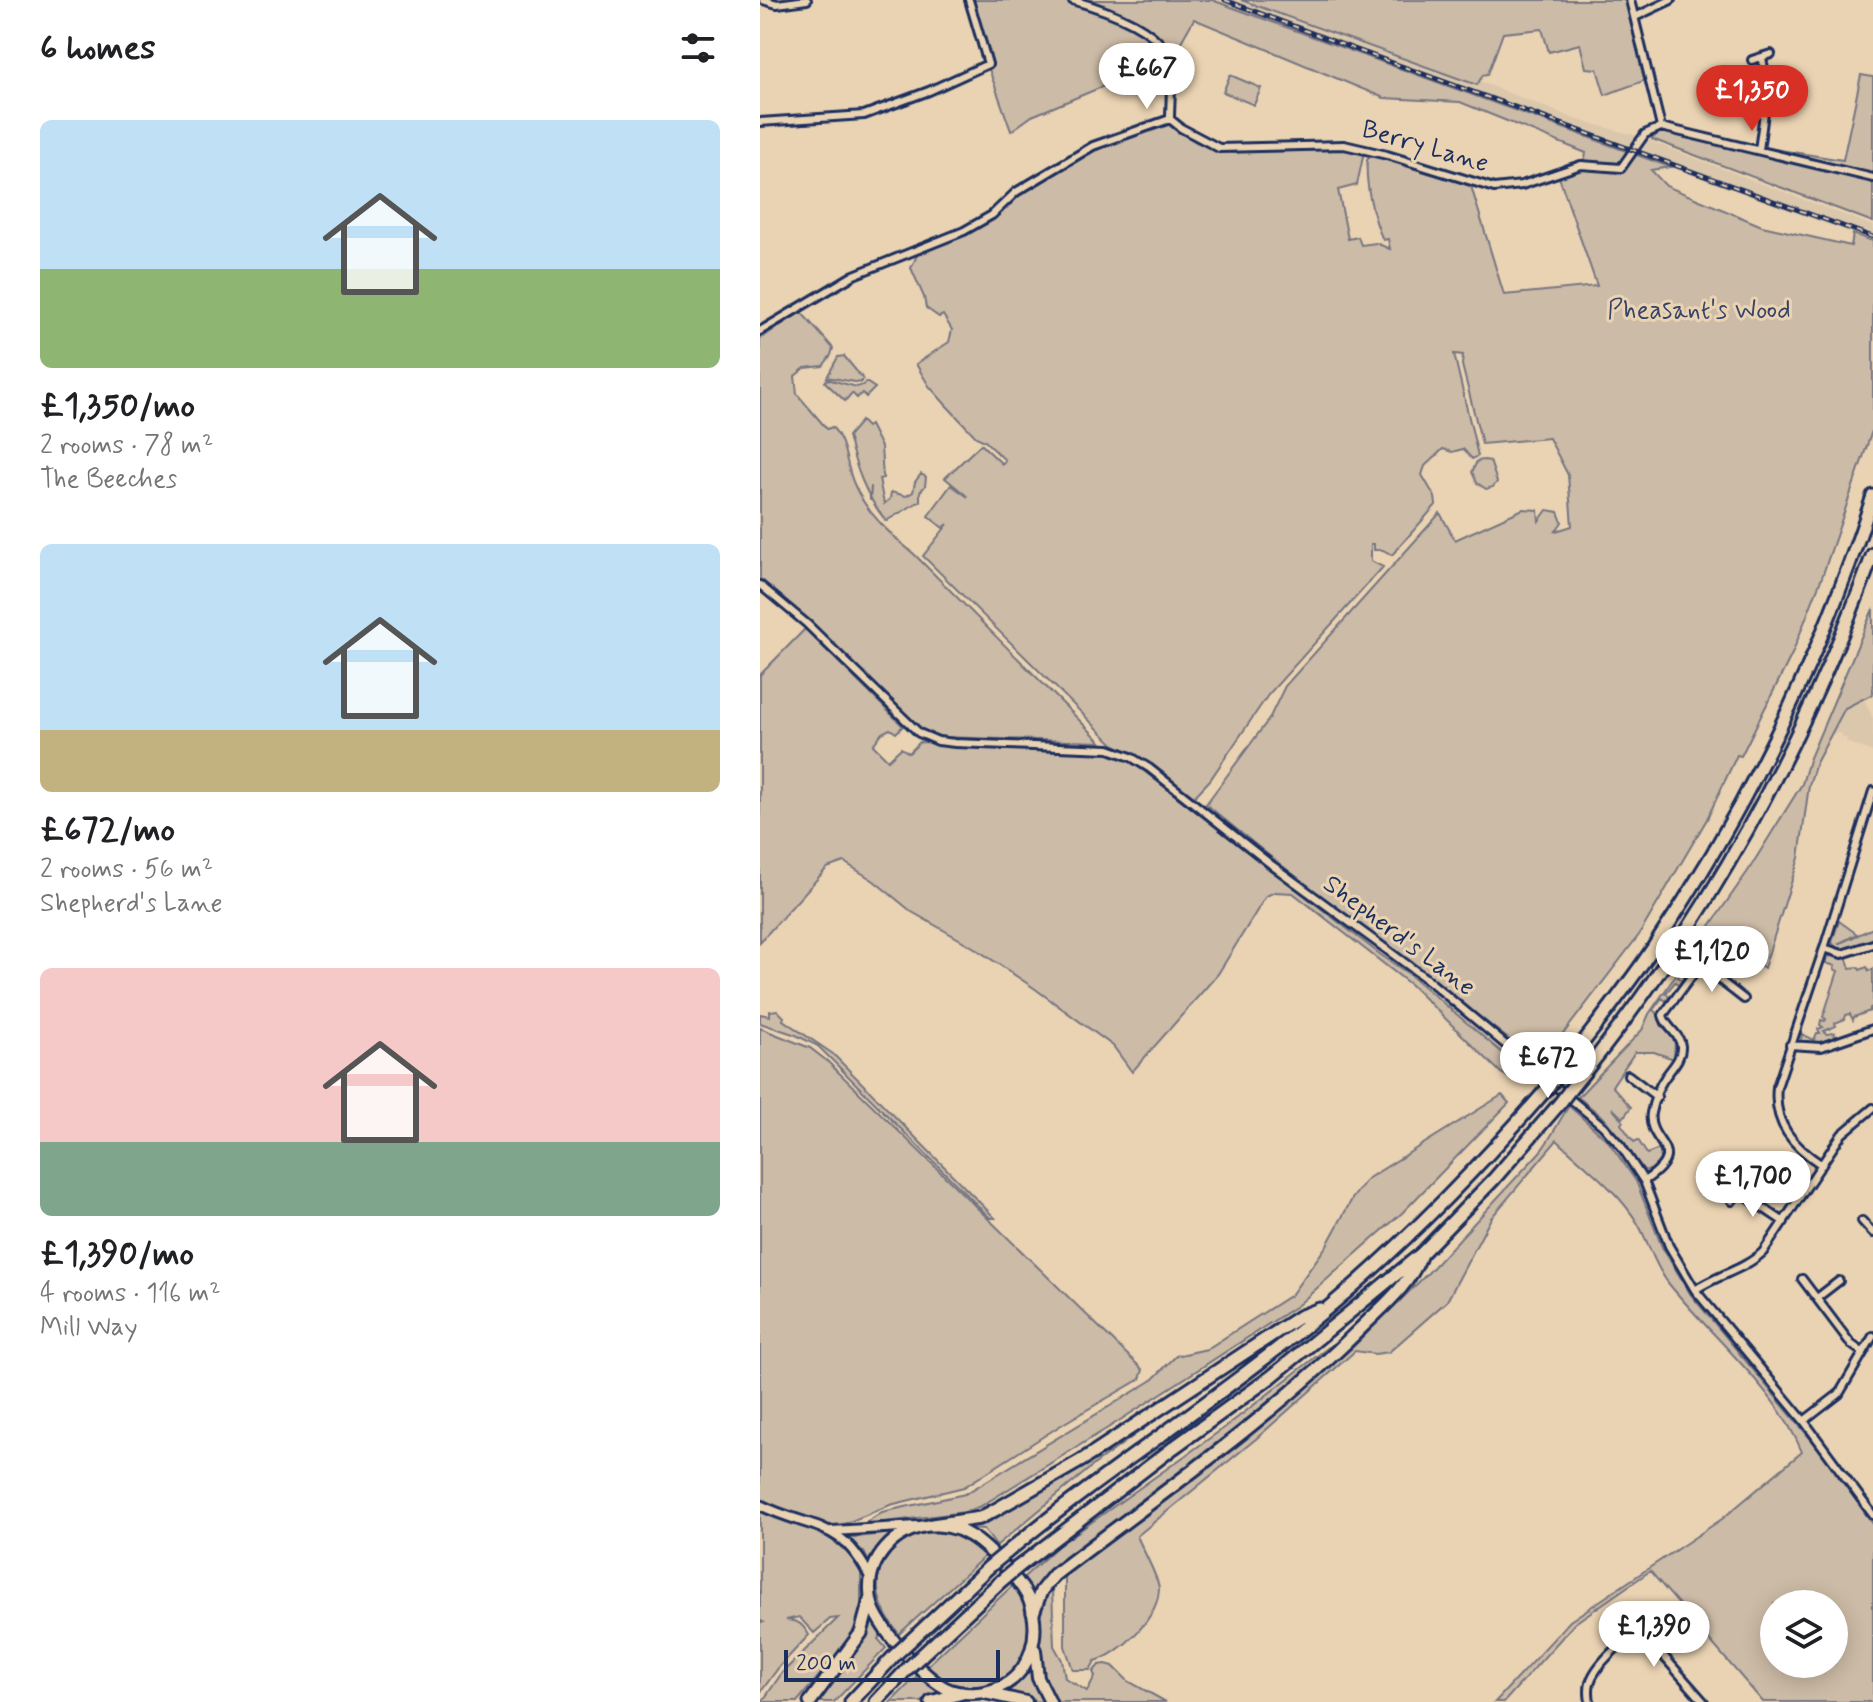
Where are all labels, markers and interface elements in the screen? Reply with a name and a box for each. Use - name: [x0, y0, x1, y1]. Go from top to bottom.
- text: 6 homes: [40, 26, 155, 71]
- icon: filters: [676, 26, 720, 70]
- pin: £667: [1100, 43, 1194, 111]
- text: £667: [1117, 52, 1177, 86]
- pin: £1,350: [1687, 65, 1817, 133]
- text: £1,350: [1714, 74, 1790, 108]
- street label: Berry Lane: [1358, 113, 1492, 181]
- icon: home: [308, 172, 452, 316]
- park label: Pheasant's Wood: [1607, 294, 1791, 328]
- text: £1,350/mo: [40, 384, 195, 429]
- text: 2 rooms · 78 m²: [40, 429, 213, 463]
- text: The Beeches: [40, 463, 177, 497]
- icon: home: [308, 596, 452, 740]
- text: £672/mo: [40, 808, 175, 853]
- text: 2 rooms · 56 m²: [40, 853, 213, 887]
- street label: Shepherd's Lane: [1316, 867, 1482, 1005]
- text: Shepherd's Lane: [40, 887, 223, 921]
- pin: £1,120: [1647, 926, 1777, 994]
- text: £1,120: [1674, 935, 1750, 969]
- icon: home: [308, 1020, 452, 1164]
- pin: £672: [1501, 1032, 1595, 1100]
- text: £672: [1518, 1041, 1578, 1075]
- pin: £1,700: [1688, 1151, 1818, 1219]
- text: £1,700: [1714, 1160, 1792, 1194]
- text: £1,390/mo: [40, 1232, 194, 1277]
- text: 4 rooms · 116 m²: [40, 1277, 221, 1311]
- text: Mill Way: [40, 1311, 137, 1345]
- map controls: [1760, 1590, 1848, 1678]
- button: layers: [1760, 1590, 1848, 1678]
- pin: £1,390: [1589, 1601, 1719, 1669]
- text: £1,390: [1617, 1610, 1691, 1644]
- scale bar: [784, 1646, 1000, 1682]
- text: 200 m: [796, 1650, 856, 1678]

